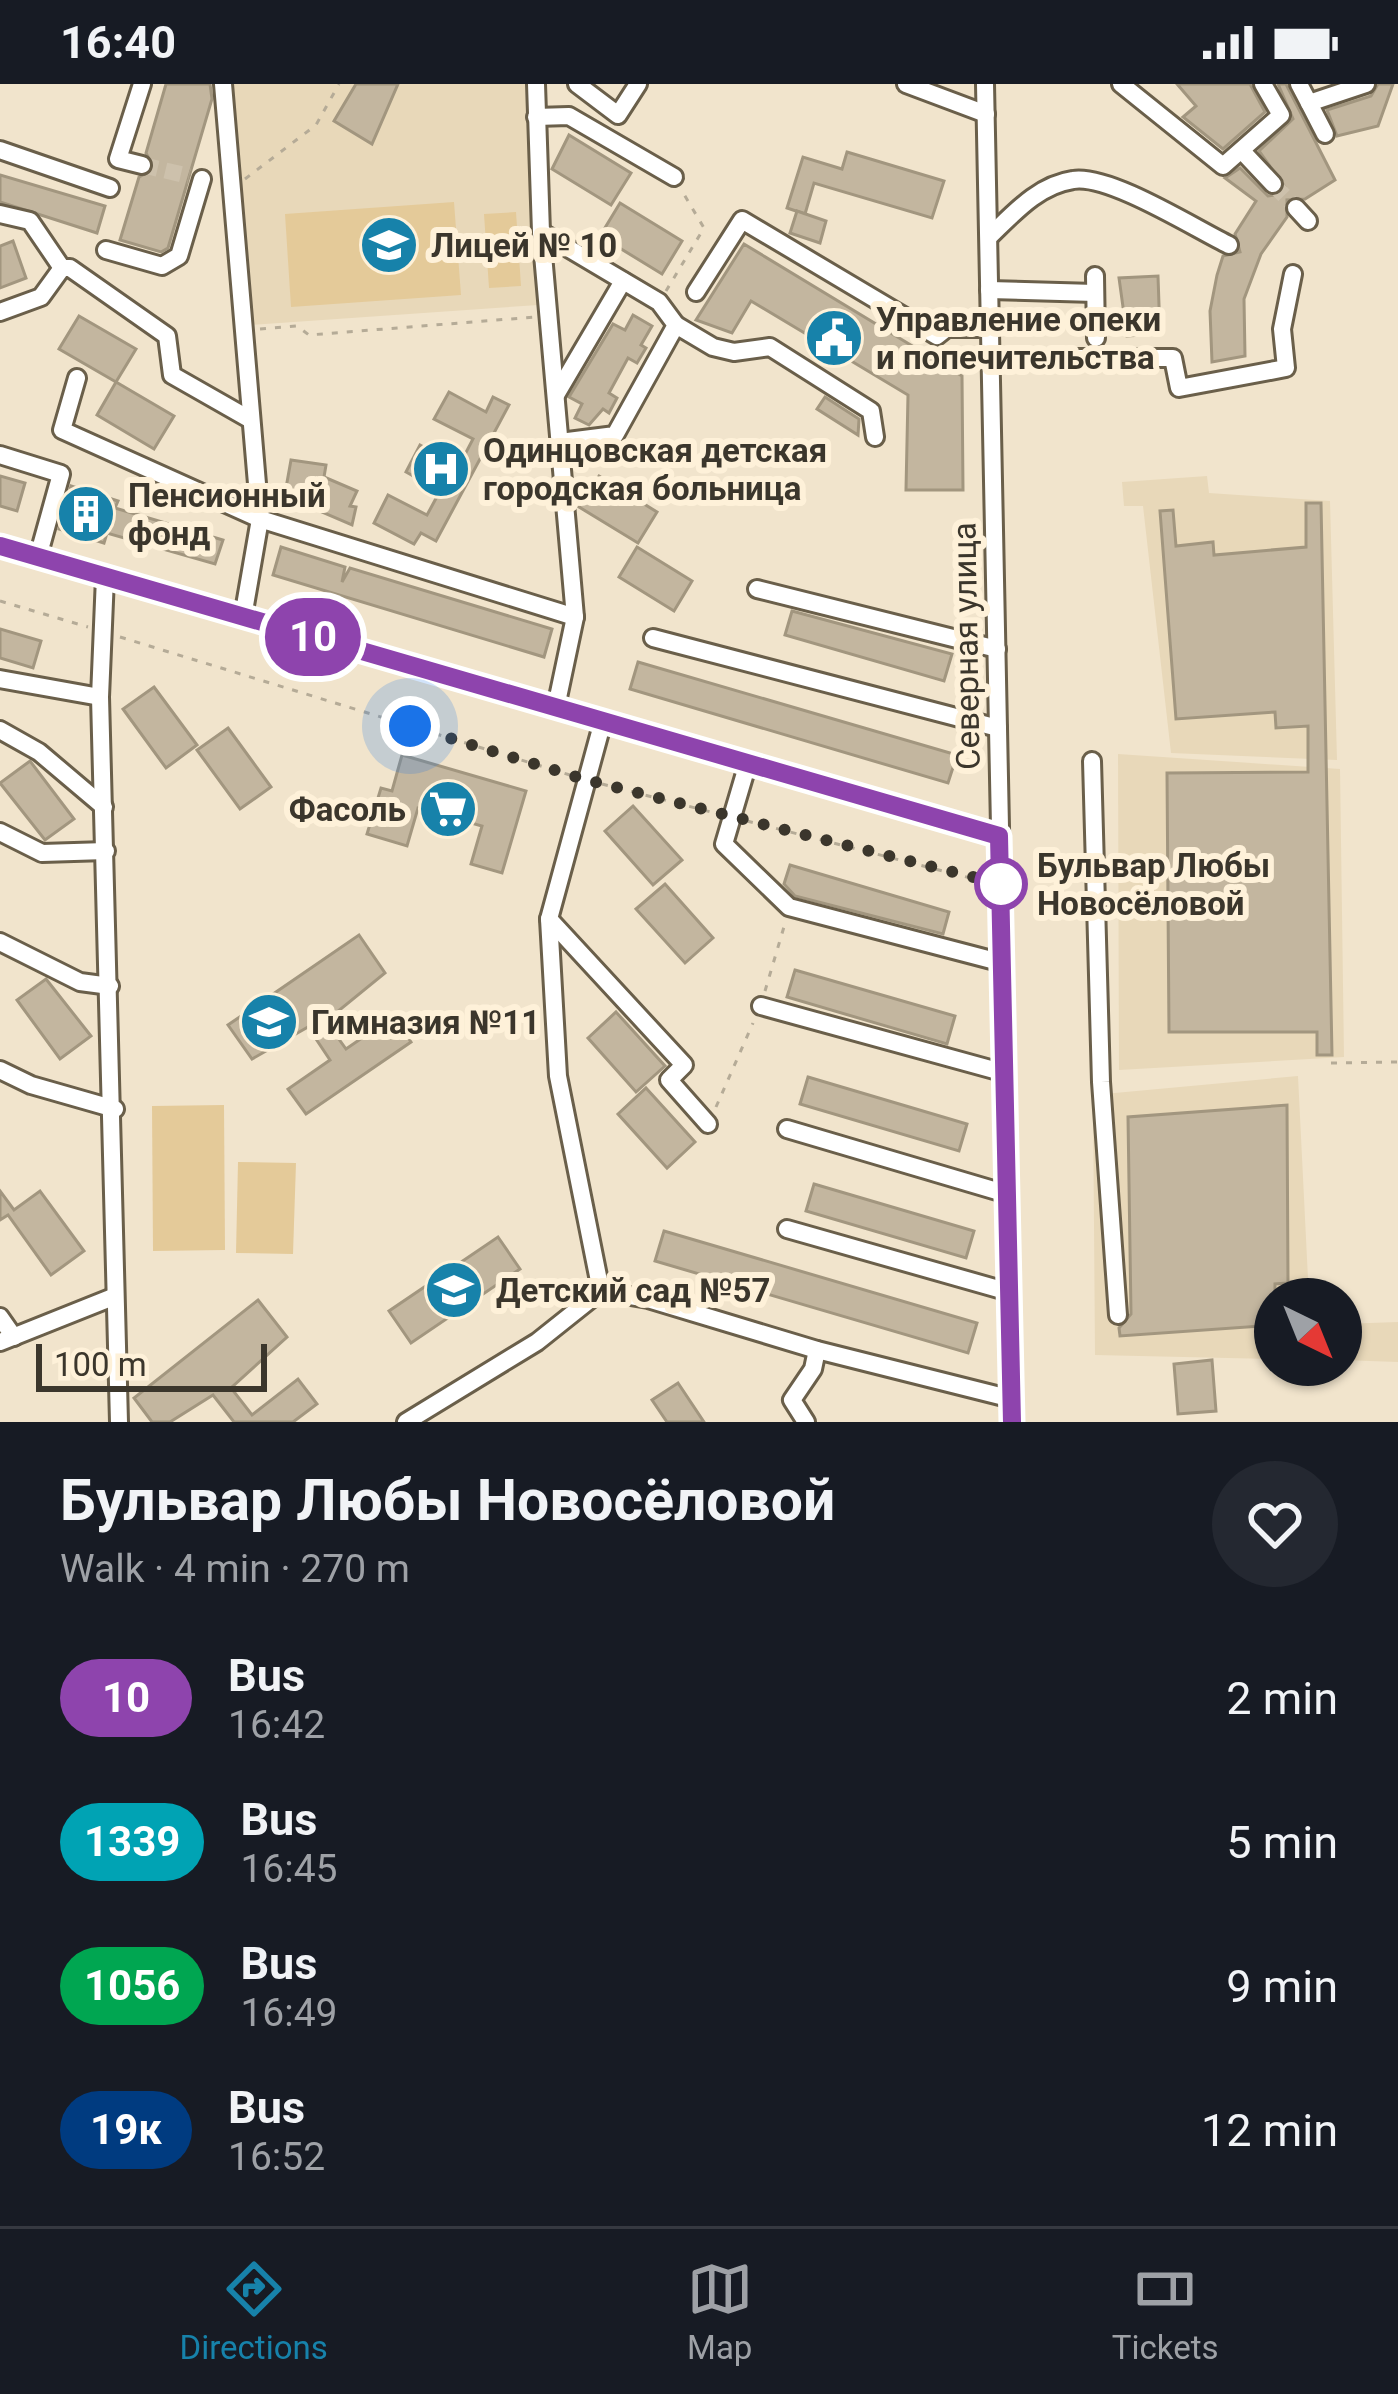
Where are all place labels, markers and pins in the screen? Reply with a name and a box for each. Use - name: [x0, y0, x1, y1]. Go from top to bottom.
- school or university icon: Лицей № 10: [358, 214, 420, 276]
- place label: Лицей № 10: [431, 226, 617, 265]
- place label: Управление опеки и попечительства: [876, 300, 1161, 377]
- public building icon: Управление опеки и попечительства: [803, 307, 865, 369]
- place label: Одинцовская детская городская больница: [483, 431, 827, 508]
- hospital icon: Одинцовская детская городская больница: [410, 438, 472, 500]
- place label: Пенсионный фонд: [128, 476, 326, 553]
- building icon: Пенсионный фонд: [55, 483, 117, 545]
- supermarket icon: Фасоль: [417, 778, 479, 840]
- place label: Фасоль: [289, 790, 406, 829]
- place label: Бульвар Любы Новосёловой: [1037, 846, 1270, 923]
- marker: Бульвар Любы Новосёловой: [976, 859, 1026, 909]
- school or university icon: Гимназия №11: [238, 991, 300, 1053]
- place label: Гимназия №11: [311, 1003, 540, 1042]
- school or university icon: Детский сад №57: [423, 1259, 485, 1321]
- place label: Детский сад №57: [496, 1271, 771, 1310]

